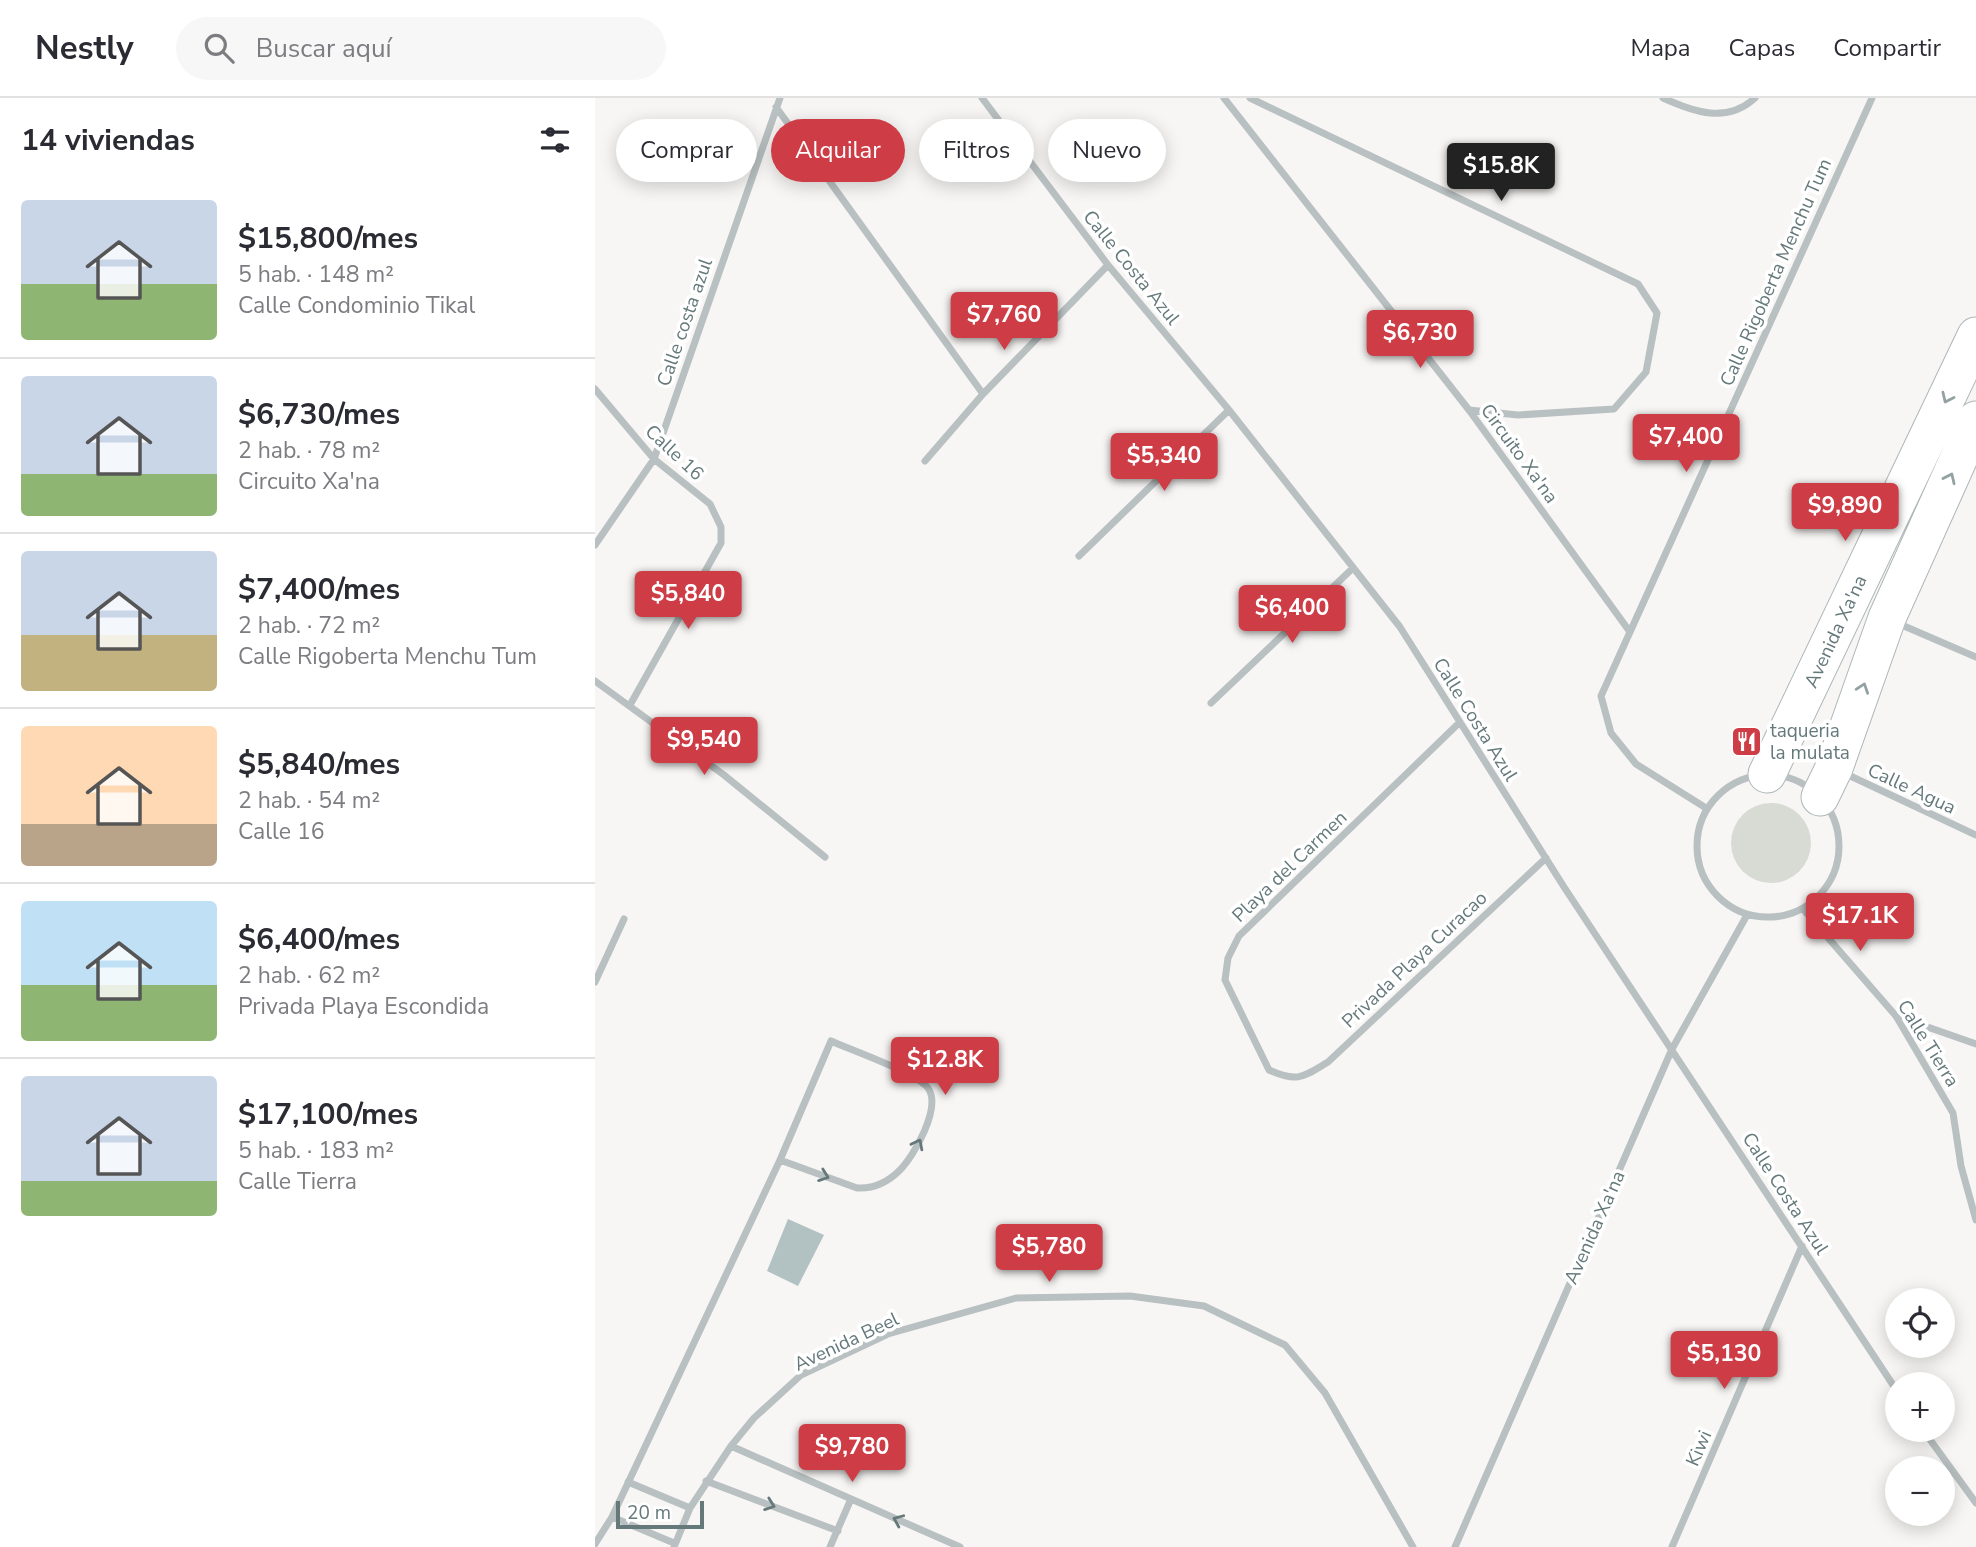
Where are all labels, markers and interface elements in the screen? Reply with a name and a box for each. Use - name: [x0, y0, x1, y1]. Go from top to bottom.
- search box: [176, 17, 666, 80]
- text: Nestly: [35, 26, 134, 71]
- icon: search: [200, 29, 238, 67]
- text: Buscar aquí: [256, 31, 392, 66]
- text: Mapa: [1631, 32, 1691, 64]
- text: Capas: [1729, 32, 1795, 64]
- text: Compartir: [1833, 32, 1941, 64]
- chip: Comprar: [616, 119, 757, 182]
- chip: Alquilar: [771, 119, 905, 182]
- chip: Filtros: [919, 119, 1034, 182]
- chip: Nuevo: [1048, 119, 1166, 182]
- text: 14 viviendas: [21, 120, 195, 161]
- icon: filters: [536, 121, 574, 159]
- pin: $15.8K: [1444, 144, 1558, 203]
- text: $15.8K: [1463, 150, 1539, 181]
- street label: Calle Rigoberta Menchu Tum: [1714, 154, 1838, 390]
- street label: Calle Costa Azul: [1077, 205, 1186, 331]
- text: $15,800/mes: [238, 218, 418, 259]
- icon: home: [77, 228, 161, 312]
- street label: Calle costa azul: [651, 255, 719, 390]
- text: 5 hab. · 148 m²: [238, 259, 394, 290]
- text: Calle Condominio Tikal: [238, 290, 475, 321]
- pin: $7,760: [947, 292, 1061, 352]
- text: $7,760: [967, 299, 1041, 330]
- pin: $6,730: [1363, 310, 1477, 370]
- text: $6,730: [1383, 317, 1457, 348]
- one-way arrow: [1941, 391, 1955, 403]
- text: $6,730/mes: [238, 394, 400, 435]
- street label: Circuito Xa'na: [1474, 399, 1564, 509]
- icon: home: [77, 404, 161, 488]
- pin: $7,400: [1629, 414, 1743, 474]
- street label: Calle 16: [639, 419, 709, 487]
- text: $7,400: [1649, 421, 1723, 452]
- pin: $5,340: [1107, 434, 1221, 493]
- text: 2 hab. · 78 m²: [238, 435, 380, 466]
- text: $5,340: [1127, 440, 1201, 471]
- text: Circuito Xa'na: [238, 466, 380, 497]
- one-way arrow: [1941, 473, 1955, 485]
- pin: $9,890: [1788, 484, 1902, 543]
- text: $9,890: [1808, 490, 1882, 521]
- text: $7,400/mes: [238, 569, 400, 610]
- street label: Avenida Xa'na: [1798, 571, 1873, 692]
- pin: $5,840: [631, 572, 745, 631]
- text: $5,840: [651, 578, 725, 609]
- icon: home: [77, 579, 161, 663]
- pin: $6,400: [1235, 586, 1349, 645]
- text: $6,400: [1255, 592, 1329, 623]
- text: 2 hab. · 72 m²: [238, 610, 380, 641]
- text: Calle Rigoberta Menchu Tum: [238, 641, 537, 672]
- street label: Calle Costa Azul: [1427, 653, 1524, 786]
- one-way arrow: [1855, 682, 1869, 695]
- pin: $9,540: [647, 718, 761, 777]
- place label: taqueria la mulata: [1770, 718, 1850, 766]
- text: $9,540: [667, 724, 741, 755]
- restaurant icon: taqueria la mulata: [1730, 724, 1764, 758]
- text: $5,840/mes: [238, 744, 400, 785]
- icon: home: [77, 754, 161, 838]
- street label: Calle Agua: [1863, 757, 1960, 821]
- text: 2 hab. · 54 m²: [238, 785, 380, 816]
- street label: Playa del Carmen: [1227, 805, 1353, 928]
- text: Calle 16: [238, 816, 325, 847]
- street label: Privada Playa Curacao: [1336, 885, 1493, 1034]
- pin: $17.1K: [1803, 894, 1917, 953]
- text: $17.1K: [1822, 900, 1898, 931]
- text: $6,400/mes: [238, 919, 400, 960]
- icon: home: [77, 929, 161, 1013]
- text: 2 hab. · 62 m²: [238, 960, 380, 991]
- text: Privada Playa Escondida: [238, 991, 489, 1022]
- street label: Calle Tierra: [1891, 995, 1965, 1092]
- pin: $12.8K: [888, 1038, 1002, 1097]
- text: $12.8K: [907, 1044, 983, 1075]
- text: $17,100/mes: [238, 1094, 418, 1135]
- icon: home: [77, 1104, 161, 1188]
- street label: Calle Costa Azul: [1736, 1127, 1835, 1260]
- text: 5 hab. · 183 m²: [238, 1135, 394, 1166]
- one-way arrow: [909, 1139, 923, 1151]
- text: Calle Tierra: [238, 1166, 357, 1197]
- street label: Avenida Xa'na: [1558, 1166, 1632, 1288]
- one-way arrow: [818, 1168, 830, 1182]
- pin: $5,780: [992, 1224, 1106, 1284]
- text: $5,780: [1012, 1231, 1086, 1262]
- map controls: [1885, 1288, 1955, 1526]
- button: locate: [1885, 1288, 1955, 1358]
- street label: Avenida Beel: [790, 1306, 903, 1378]
- pin: $5,130: [1667, 1332, 1781, 1391]
- text: $5,130: [1687, 1338, 1761, 1369]
- button: +: [1885, 1372, 1955, 1442]
- pin: $9,780: [795, 1424, 909, 1484]
- street label: Kiwi: [1680, 1426, 1718, 1470]
- text: $9,780: [815, 1431, 889, 1462]
- button: −: [1885, 1456, 1955, 1526]
- one-way arrow: [763, 1497, 775, 1511]
- scale bar: [616, 1498, 703, 1530]
- text: 20 m: [627, 1500, 671, 1526]
- one-way arrow: [893, 1514, 905, 1528]

